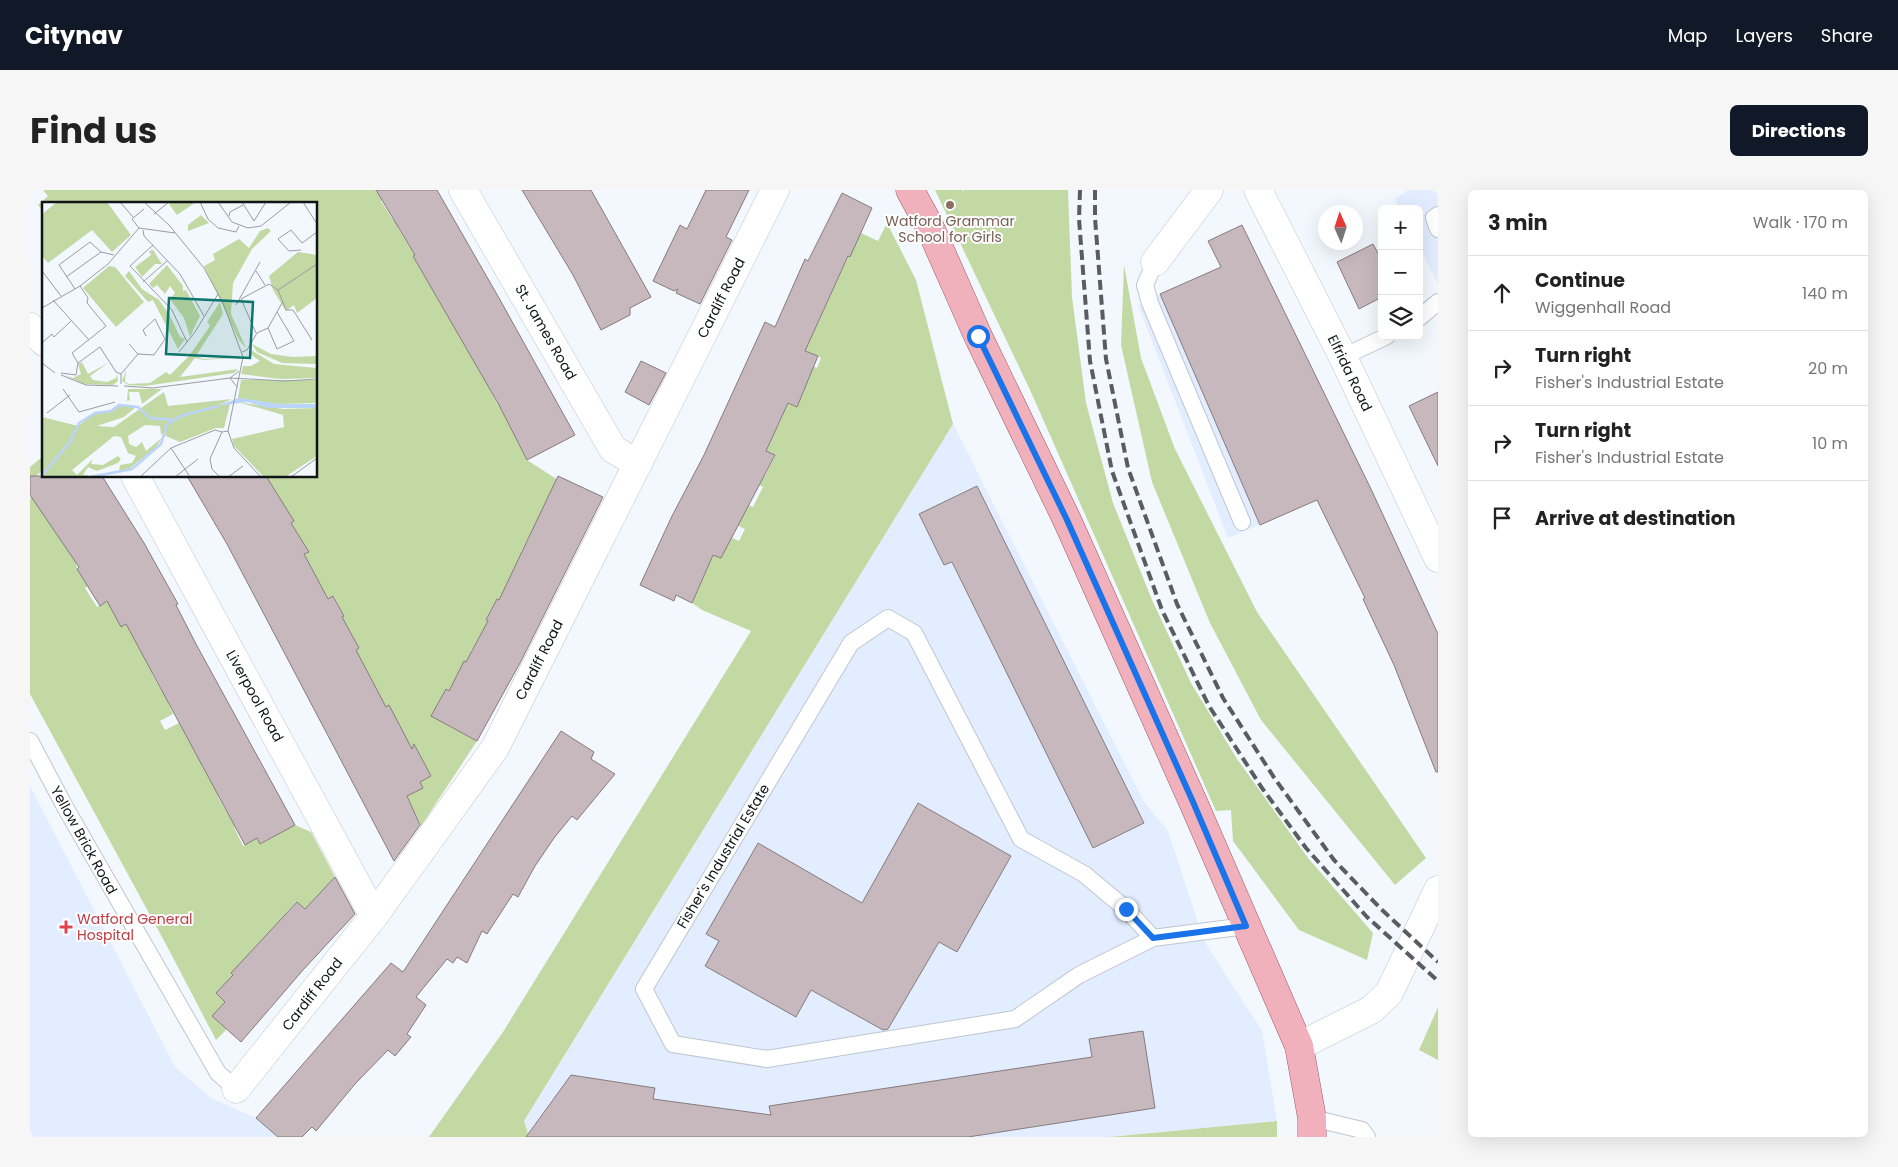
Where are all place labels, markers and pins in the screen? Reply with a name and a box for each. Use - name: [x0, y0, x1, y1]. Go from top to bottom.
- marker: Watford Grammar School for Girls: [944, 199, 956, 211]
- place label: Watford Grammar School for Girls: [885, 211, 1015, 247]
- place label: Watford General Hospital: [77, 909, 193, 945]
- marker: Watford General Hospital: [59, 920, 73, 934]

